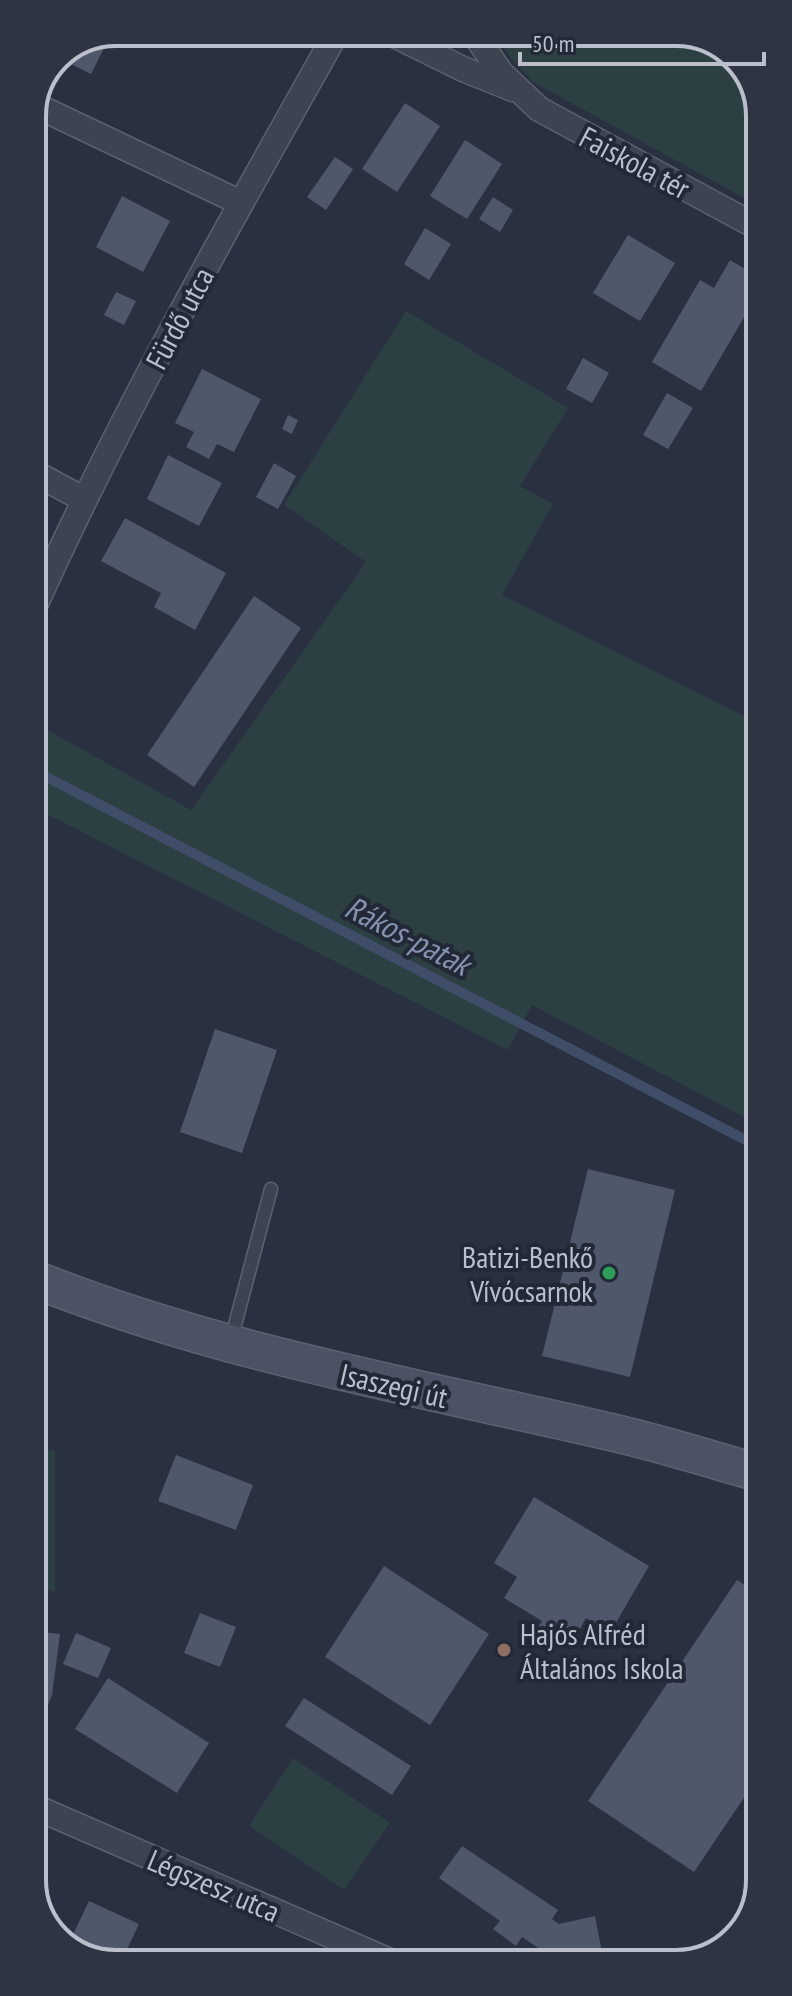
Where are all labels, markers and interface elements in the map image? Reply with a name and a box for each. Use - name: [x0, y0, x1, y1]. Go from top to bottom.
- scale bar: [520, 16, 764, 66]
- text: 50 m: [532, 28, 574, 59]
- street label: Faiskola tér: [573, 117, 698, 208]
- street label: Fürdő utca: [136, 260, 222, 376]
- water label: Rákos-patak: [338, 886, 481, 986]
- place label: Batizi-Benkő Vívócsarnok: [462, 1237, 593, 1310]
- marker: Batizi-Benkő Vívócsarnok: [600, 1264, 618, 1282]
- street label: Isaszegi út: [337, 1354, 452, 1416]
- place label: Hajós Alfréd Általános Iskola: [520, 1614, 683, 1687]
- marker: Hajós Alfréd Általános Iskola: [495, 1641, 513, 1659]
- street label: Légszesz utca: [142, 1840, 286, 1930]

